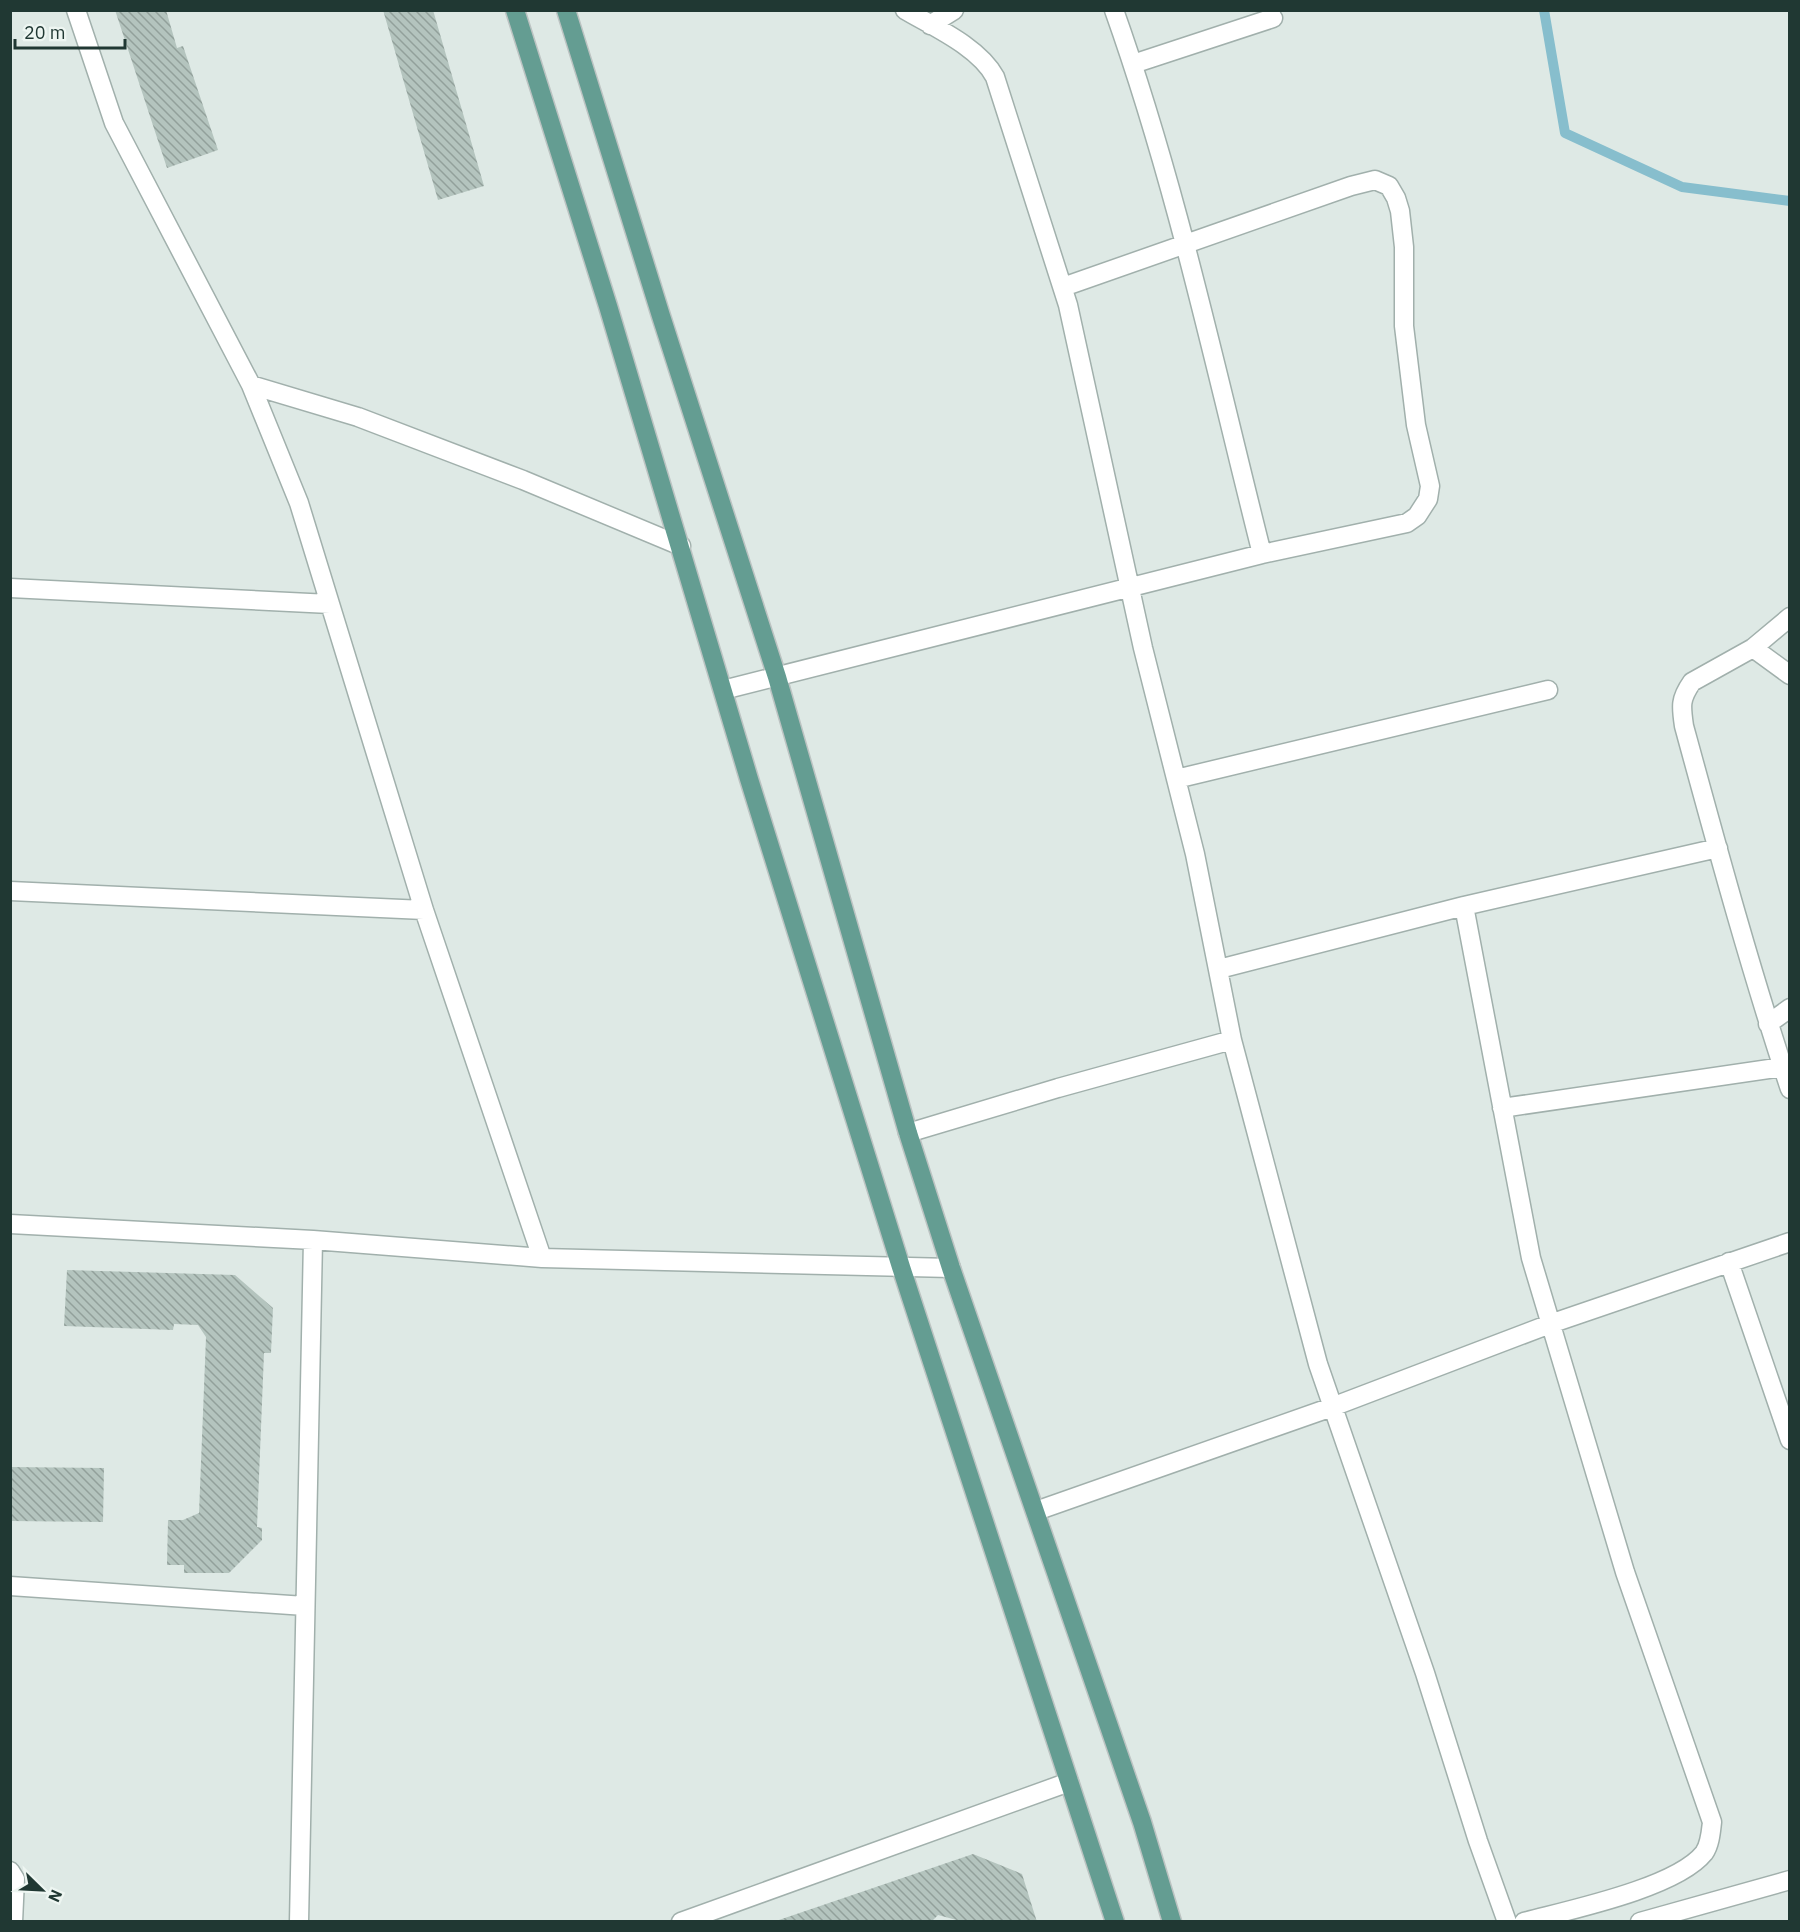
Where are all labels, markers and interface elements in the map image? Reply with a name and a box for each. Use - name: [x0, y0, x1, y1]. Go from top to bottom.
- scale bar: [15, 12, 124, 50]
- text: 20 m: [24, 21, 66, 44]
- north arrow: [12, 1860, 72, 1920]
- text: N: [44, 1887, 67, 1905]

